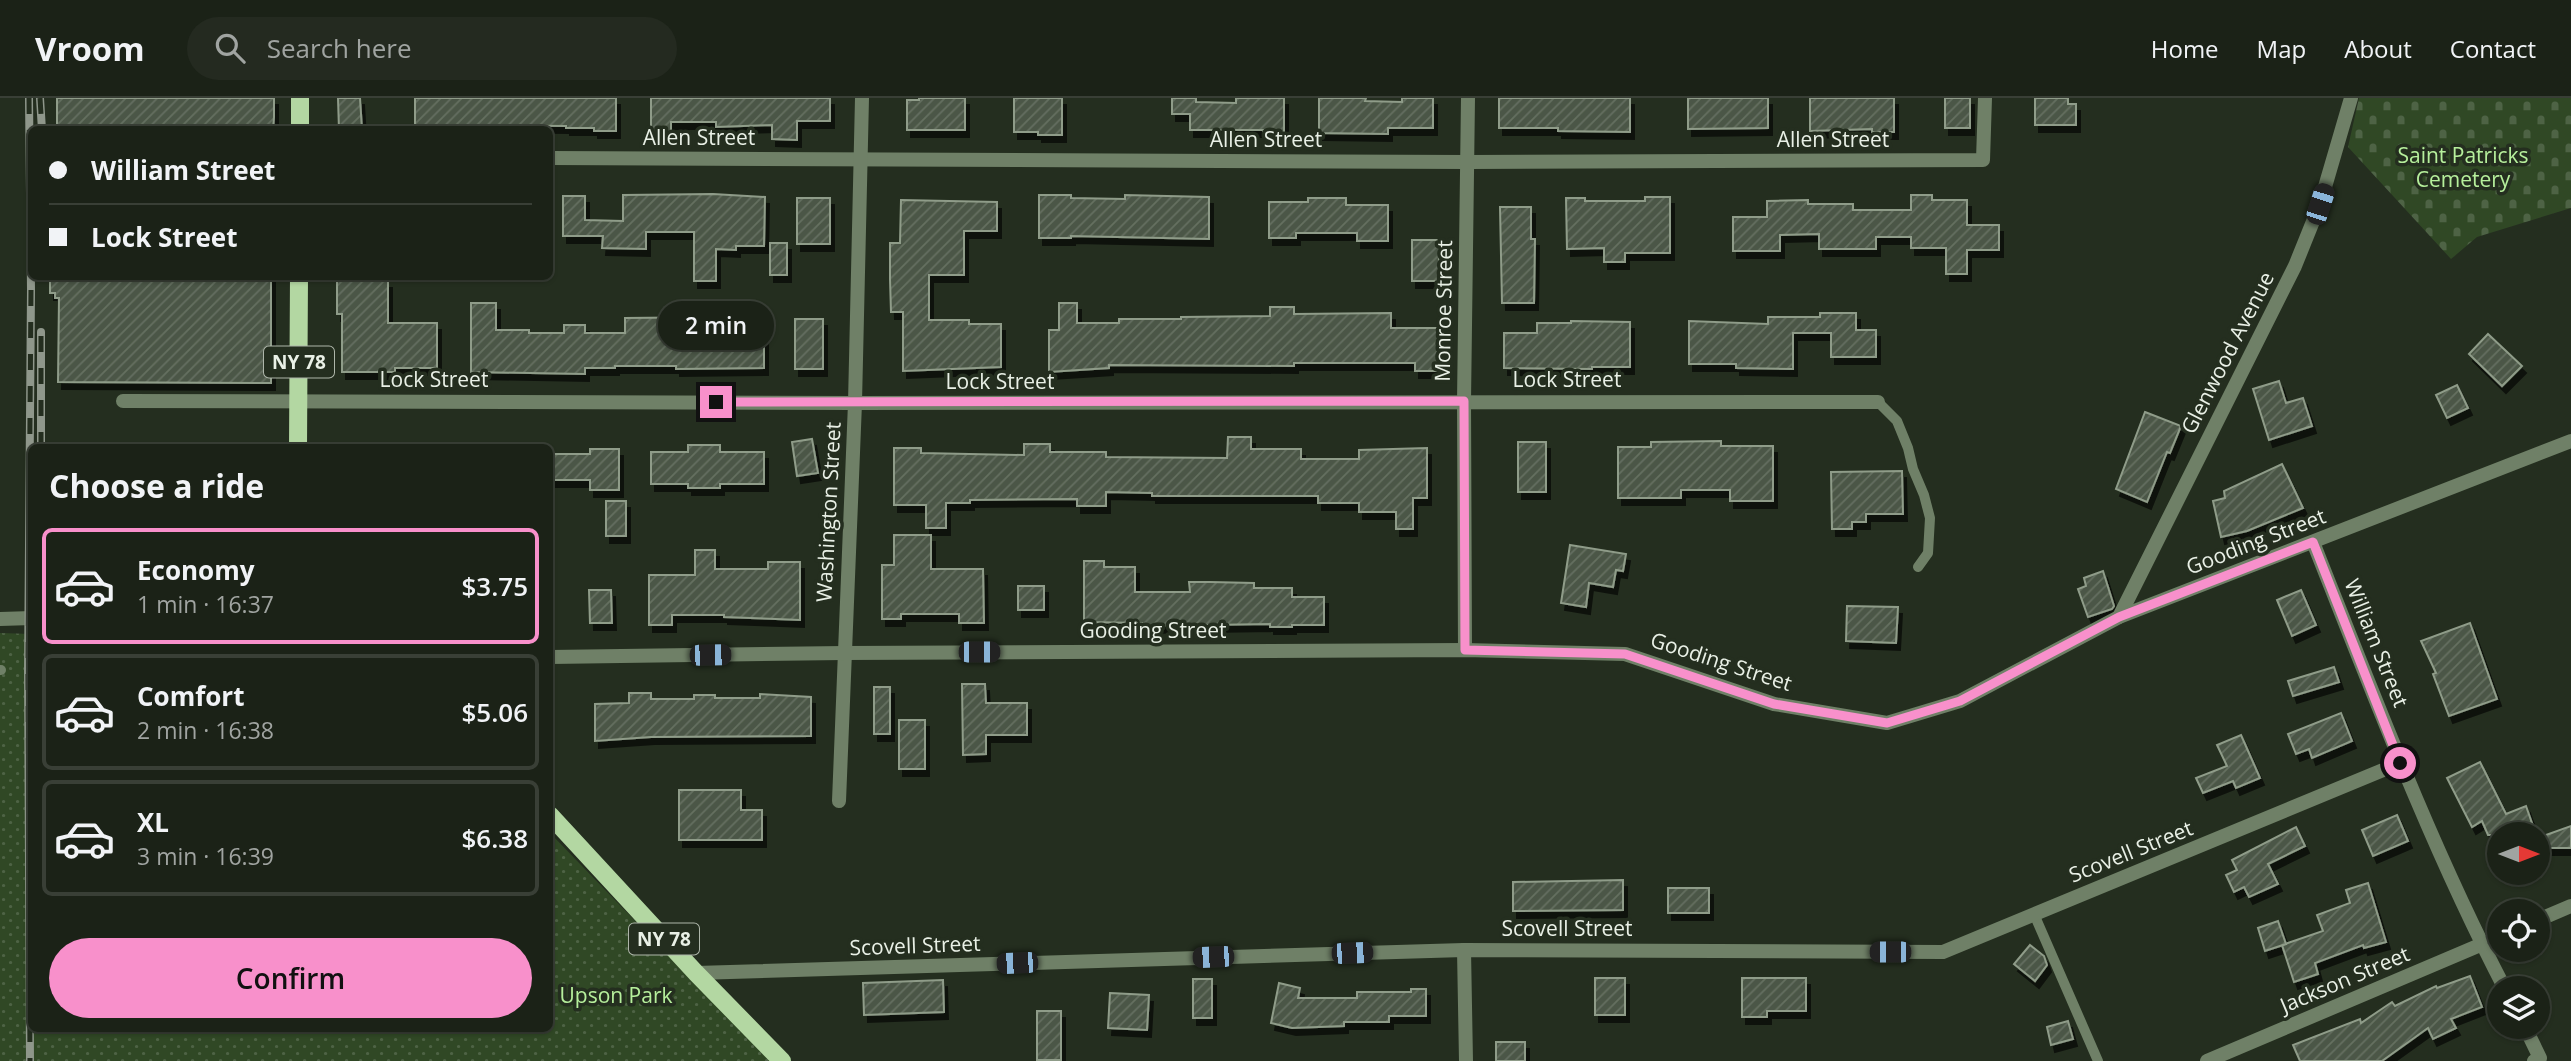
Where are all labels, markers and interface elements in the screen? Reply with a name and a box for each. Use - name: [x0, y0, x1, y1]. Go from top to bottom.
- search box: [187, 17, 677, 80]
- text: Vroom: [35, 26, 145, 71]
- icon: search: [211, 29, 249, 67]
- text: Search here: [267, 30, 412, 66]
- text: Home: [2151, 32, 2219, 65]
- text: Map: [2257, 32, 2306, 65]
- text: About: [2344, 32, 2412, 65]
- text: Contact: [2450, 32, 2536, 65]
- street label: Allen Street: [643, 123, 755, 151]
- street label: Allen Street: [1210, 125, 1322, 153]
- street label: Allen Street: [1777, 125, 1889, 153]
- park label: Saint Patricks Cemetery: [2397, 141, 2529, 193]
- text: William Street: [91, 152, 275, 188]
- car: [2304, 181, 2337, 227]
- text: Lock Street: [91, 219, 237, 255]
- street label: Monroe Street: [1428, 240, 1458, 382]
- street label: Glenwood Avenue: [2174, 267, 2280, 438]
- callout: 2 min: [658, 300, 774, 350]
- text: 2 min: [685, 309, 747, 341]
- road number: NY 78: [264, 346, 334, 378]
- street label: Lock Street: [380, 365, 488, 393]
- street label: Lock Street: [1513, 365, 1621, 393]
- street label: Lock Street: [946, 367, 1054, 395]
- route end: [700, 386, 732, 418]
- street label: Washington Street: [809, 421, 847, 603]
- text: Choose a ride: [49, 464, 264, 507]
- street label: Gooding Street: [2182, 502, 2329, 580]
- text: Economy: [137, 552, 255, 588]
- icon: car: [53, 555, 116, 618]
- text: $3.75: [461, 568, 528, 604]
- street label: William Street: [2339, 574, 2415, 711]
- text: 1 min · 16:37: [137, 588, 274, 620]
- street label: Gooding Street: [1079, 616, 1227, 644]
- street label: Gooding Street: [1647, 625, 1796, 697]
- car: [959, 642, 1001, 663]
- car: [689, 644, 732, 666]
- text: Comfort: [137, 678, 244, 714]
- icon: car: [53, 681, 116, 744]
- text: $5.06: [461, 694, 528, 730]
- text: 2 min · 16:38: [137, 714, 274, 746]
- route start: [2384, 747, 2416, 779]
- text: XL: [137, 804, 169, 840]
- icon: car: [53, 807, 116, 870]
- street label: Scovell Street: [2065, 814, 2197, 889]
- text: $6.38: [461, 820, 528, 856]
- north arrow: [2487, 822, 2550, 886]
- map controls: [2487, 822, 2550, 1039]
- text: 3 min · 16:39: [137, 840, 274, 872]
- button: locate: [2487, 899, 2550, 962]
- street label: Scovell Street: [1501, 914, 1633, 942]
- road number: NY 78: [629, 924, 699, 954]
- street label: Scovell Street: [849, 929, 981, 961]
- button: Confirm: [49, 938, 532, 1018]
- street label: Jackson Street: [2274, 939, 2414, 1020]
- car: [1331, 942, 1374, 964]
- car: [1870, 942, 1912, 963]
- car: [1192, 946, 1235, 968]
- car: [996, 952, 1039, 974]
- button: layers: [2487, 976, 2550, 1039]
- park label: Upson Park: [559, 981, 673, 1009]

